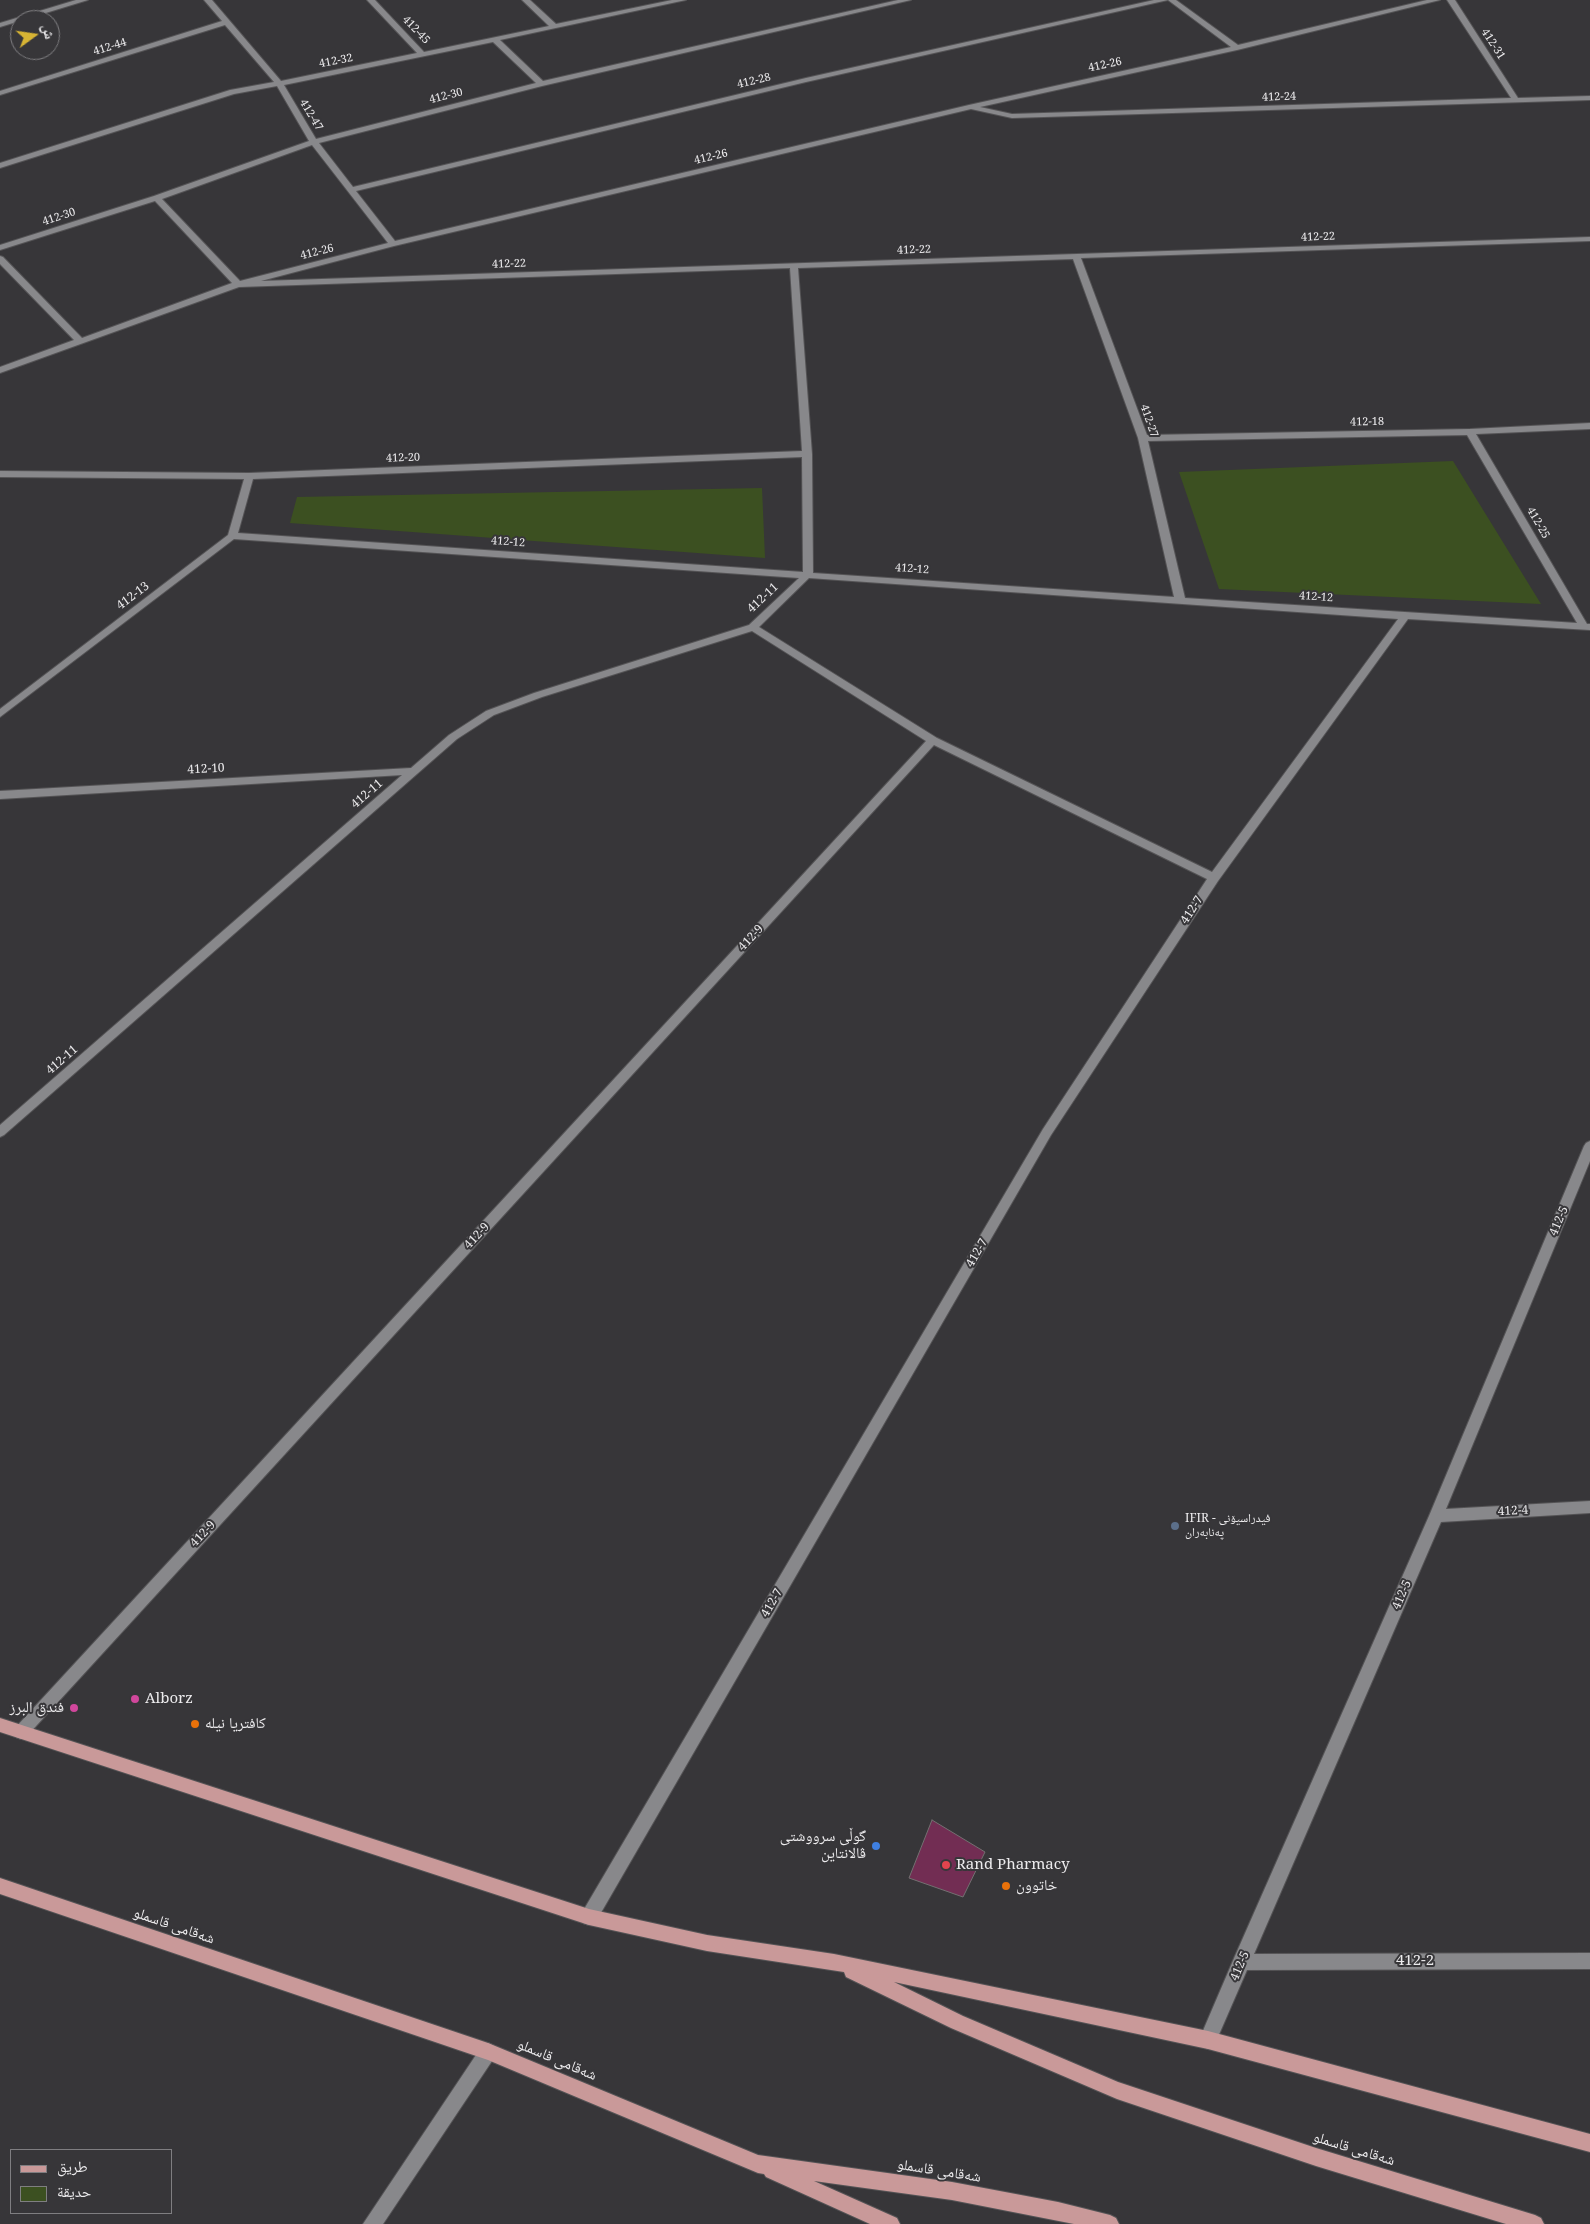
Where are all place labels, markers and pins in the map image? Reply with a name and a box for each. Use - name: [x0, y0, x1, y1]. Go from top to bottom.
- place label: IFIR - فیدراسیۆنی پەنابەران: [1185, 1512, 1271, 1540]
- marker: IFIR - فیدراسیۆنی پەنابەران: [1169, 1520, 1181, 1532]
- place label: Alborz: [145, 1690, 193, 1708]
- marker: Alborz: [129, 1693, 141, 1705]
- place label: فندق البرز: [10, 1699, 64, 1717]
- marker: فندق البرز: [68, 1702, 80, 1714]
- place label: کافتریا نیلە: [205, 1715, 266, 1733]
- marker: کافتریا نیلە: [189, 1718, 201, 1730]
- place label: گوڵی سرووشتی ڤالانتاین: [780, 1828, 866, 1863]
- marker: گوڵی سرووشتی ڤالانتاین: [870, 1840, 882, 1852]
- place label: Rand Pharmacy: [956, 1856, 1070, 1874]
- marker: Rand Pharmacy: [940, 1859, 952, 1871]
- place label: خاتوون: [1016, 1877, 1057, 1895]
- marker: خاتوون: [1000, 1880, 1012, 1892]

